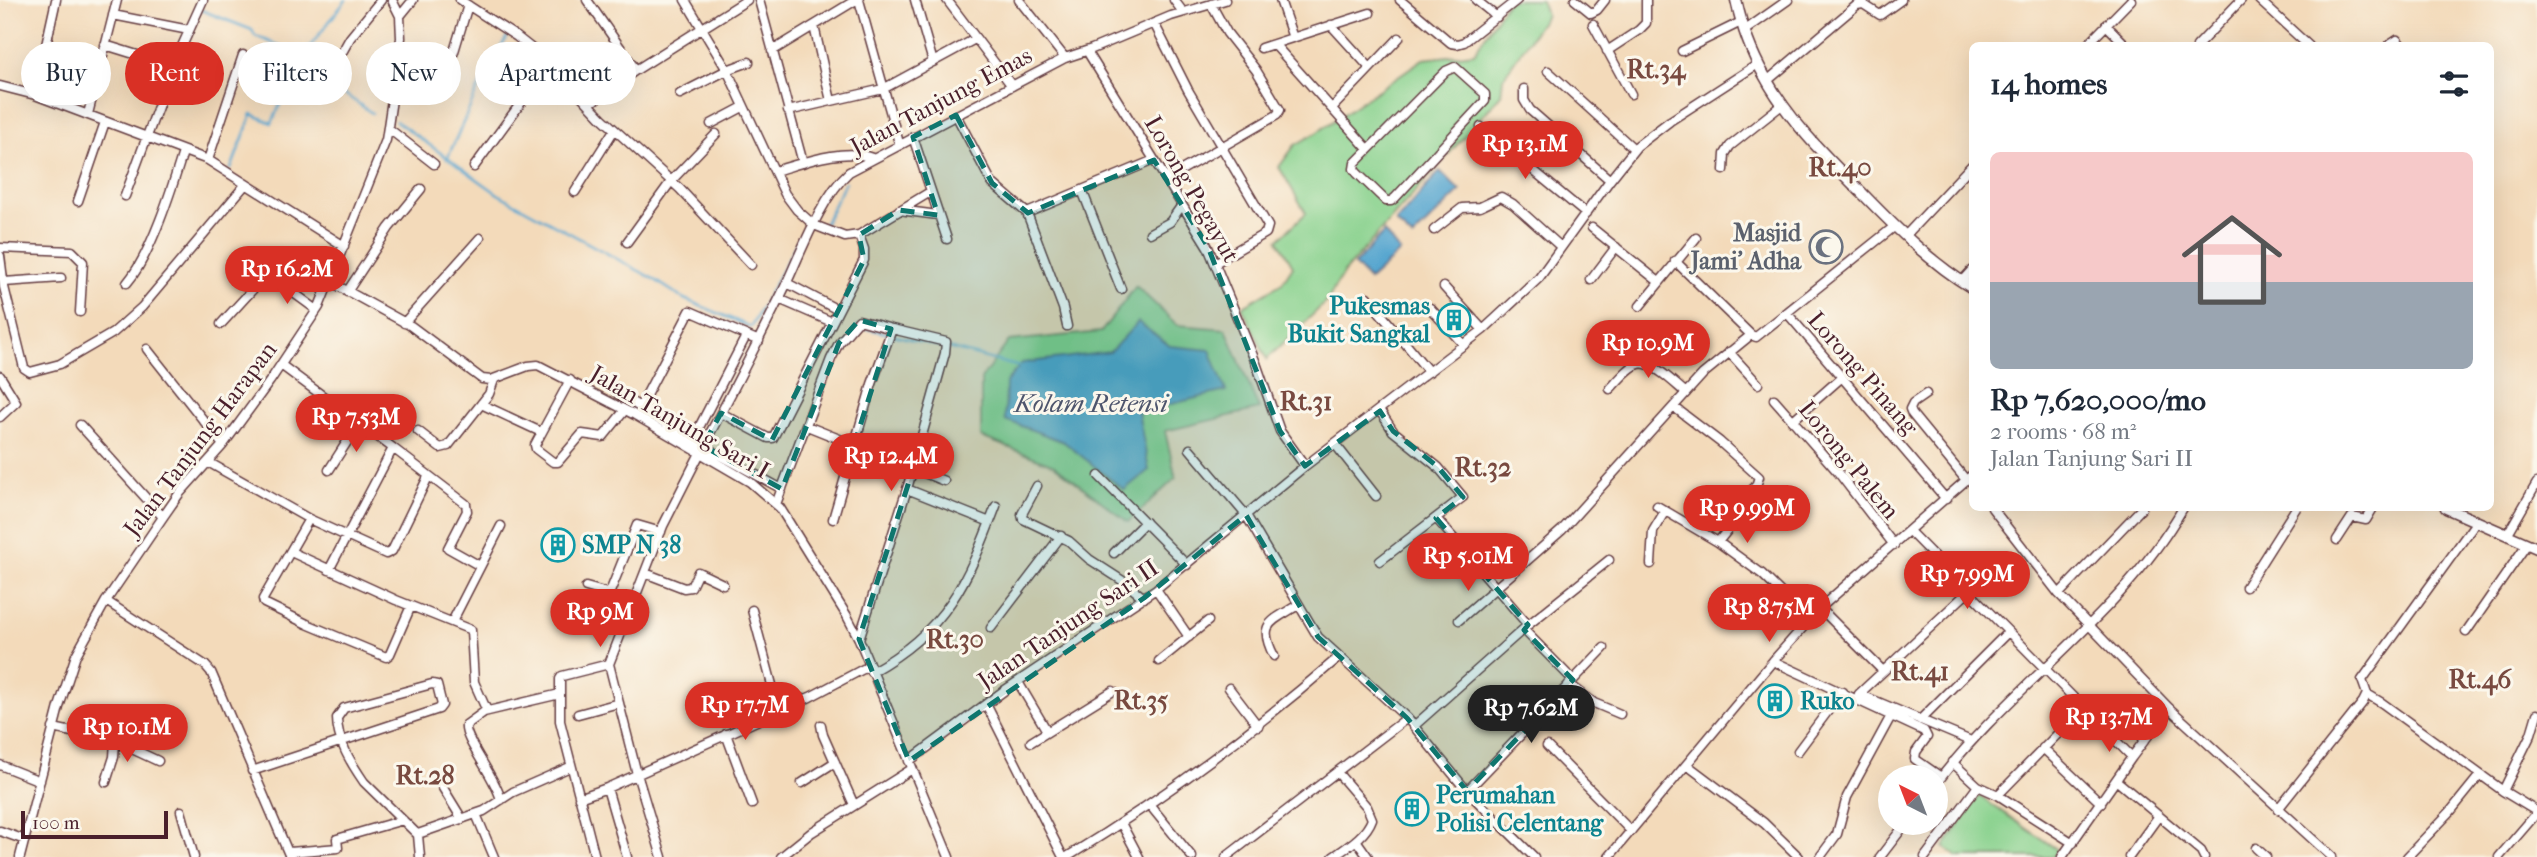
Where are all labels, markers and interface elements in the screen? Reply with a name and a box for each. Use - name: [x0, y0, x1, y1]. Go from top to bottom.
- street label: Jalan Tanjung Emas: [844, 41, 1037, 162]
- chip: Buy: [21, 42, 111, 105]
- chip: Rent: [125, 42, 224, 105]
- chip: Filters: [238, 42, 352, 105]
- chip: New: [366, 42, 461, 105]
- chip: Apartment: [475, 42, 636, 105]
- district label: Rt.34: [1627, 54, 1687, 86]
- icon: filters: [2435, 65, 2473, 103]
- text: 14 homes: [1990, 67, 2107, 102]
- street label: Lorong Pegayut: [1139, 111, 1246, 268]
- pin: Rp 13.1M: [1453, 122, 1597, 181]
- text: Rp 13.1M: [1482, 130, 1568, 157]
- district label: Rt.40: [1808, 152, 1872, 184]
- icon: home: [2169, 197, 2295, 323]
- place label: Masjid Jami' Adha: [1689, 219, 1802, 275]
- mosque icon: Masjid Jami' Adha: [1807, 228, 1845, 266]
- pin: Rp 16.2M: [215, 246, 359, 306]
- text: Rp 16.2M: [241, 255, 333, 282]
- place label: Pukesmas Bukit Sangkal: [1288, 292, 1430, 348]
- building icon: Pukesmas Bukit Sangkal: [1435, 301, 1473, 339]
- street label: Lorong Pinang: [1802, 306, 1925, 441]
- pin: Rp 10.9M: [1576, 320, 1720, 380]
- text: Rp 10.9M: [1602, 329, 1694, 356]
- street label: Jalan Tanjung Harapan: [116, 336, 282, 543]
- street label: Jalan Tanjung Sari I: [584, 358, 775, 485]
- text: Rp 7,620,000/mo: [1990, 383, 2206, 418]
- district label: Rt.31: [1280, 386, 1332, 417]
- water label: Kolam Retensi: [1012, 388, 1169, 419]
- pin: Rp 7.53M: [284, 394, 428, 454]
- street label: Lorong Palem: [1793, 395, 1905, 525]
- text: Rp 7.53M: [312, 403, 400, 430]
- text: 2 rooms · 68 m²: [1990, 418, 2136, 445]
- pin: Rp 12.4M: [819, 434, 963, 493]
- text: Rp 12.4M: [844, 442, 938, 469]
- text: Jalan Tanjung Sari II: [1990, 445, 2193, 472]
- district label: Rt.32: [1455, 452, 1511, 483]
- pin: Rp 9.99M: [1675, 486, 1819, 545]
- text: Rp 9.99M: [1699, 494, 1795, 521]
- building icon: SMP N 38: [539, 526, 577, 564]
- place label: SMP N 38: [582, 531, 681, 559]
- pin: Rp 5.01M: [1396, 534, 1540, 593]
- text: Rp 5.01M: [1423, 542, 1513, 569]
- pin: Rp 7.99M: [1895, 552, 2039, 611]
- street label: Jalan Tanjung Sari II: [971, 553, 1164, 696]
- text: Rp 7.99M: [1920, 560, 2014, 587]
- pin: Rp 8.75M: [1697, 584, 1841, 644]
- pin: Rp 9M: [551, 590, 649, 649]
- text: Rp 8.75M: [1724, 593, 1814, 620]
- text: Rp 9M: [566, 598, 634, 625]
- district label: Rt.30: [926, 624, 984, 655]
- district label: Rt.41: [1891, 656, 1949, 688]
- district label: Rt.46: [2449, 664, 2512, 696]
- pin: Rp 17.7M: [673, 682, 817, 742]
- building icon: Ruko: [1756, 682, 1794, 720]
- district label: Rt.35: [1114, 685, 1168, 716]
- pin: Rp 7.62M: [1459, 686, 1603, 745]
- place label: Ruko: [1800, 687, 1855, 715]
- text: Rp 17.7M: [701, 691, 789, 718]
- text: Rp 7.62M: [1484, 694, 1578, 721]
- pin: Rp 13.7M: [2037, 694, 2181, 754]
- text: Rp 13.7M: [2065, 703, 2153, 730]
- pin: Rp 10.1M: [55, 704, 199, 764]
- text: Rp 10.1M: [83, 713, 171, 740]
- district label: Rt.28: [395, 760, 455, 791]
- north arrow: [1878, 765, 1948, 835]
- map controls: [1878, 765, 1948, 835]
- place label: Perumahan Polisi Celentang: [1436, 781, 1604, 837]
- building icon: Perumahan Polisi Celentang: [1393, 790, 1431, 828]
- scale bar: [21, 808, 168, 840]
- text: 100 m: [32, 812, 80, 834]

